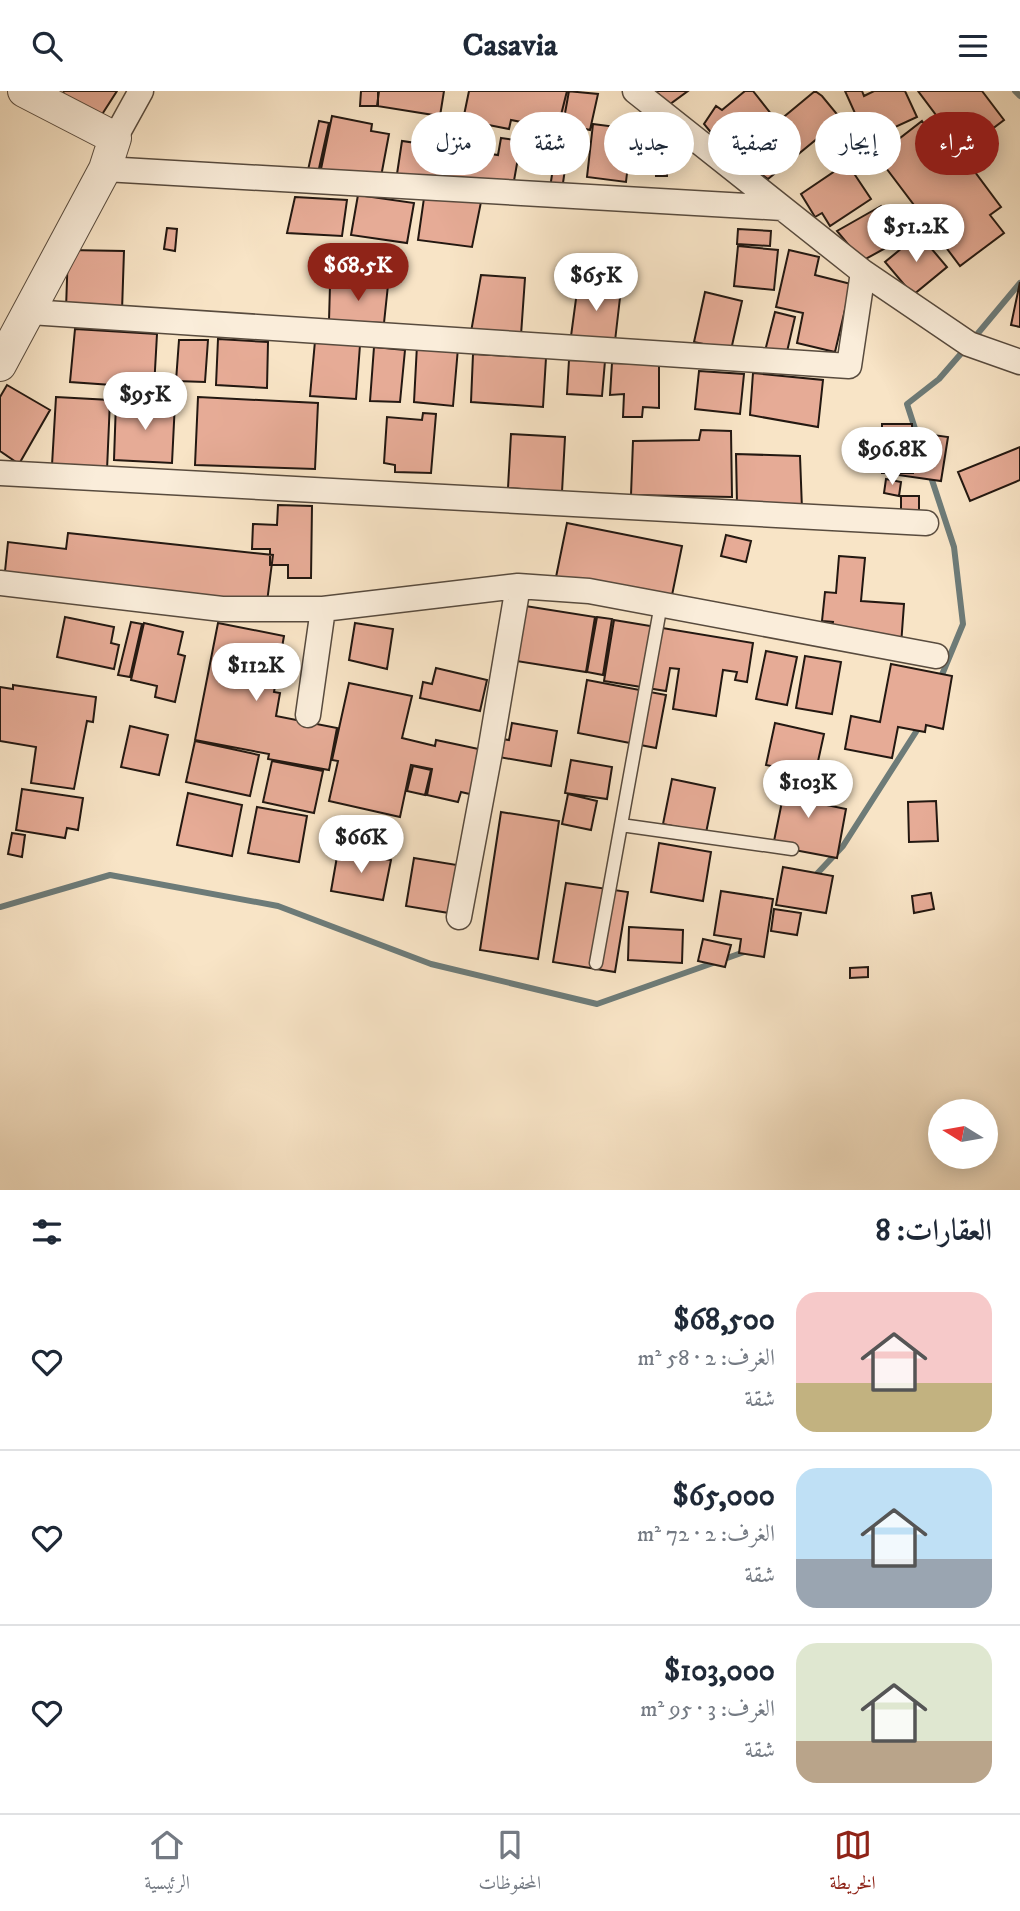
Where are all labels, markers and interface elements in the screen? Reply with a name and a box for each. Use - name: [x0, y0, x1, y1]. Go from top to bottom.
- text: Casavia: [463, 26, 558, 66]
- icon: search: [28, 27, 66, 65]
- icon: menu: [954, 27, 992, 65]
- chip: منزل: [411, 112, 496, 175]
- chip: شقة: [510, 112, 590, 175]
- chip: جديد: [604, 112, 694, 175]
- chip: تصفية: [708, 112, 801, 175]
- chip: إيجار: [815, 112, 901, 175]
- chip: شراء: [915, 112, 999, 175]
- pin: $51.2K: [859, 205, 973, 264]
- text: $51.2K: [883, 212, 949, 241]
- pin: $68.5K: [301, 243, 415, 303]
- text: $68.5K: [324, 251, 392, 280]
- pin: $65K: [555, 253, 637, 313]
- text: $65K: [570, 261, 622, 290]
- pin: $95K: [104, 373, 186, 432]
- text: $95K: [119, 380, 171, 409]
- pin: $96.8K: [835, 427, 949, 487]
- text: $96.8K: [857, 435, 927, 464]
- pin: $112K: [207, 643, 305, 703]
- text: $112K: [228, 651, 284, 680]
- pin: $103K: [759, 761, 857, 820]
- text: $103K: [779, 768, 837, 797]
- pin: $66K: [320, 815, 402, 875]
- text: $66K: [335, 823, 387, 852]
- north arrow: [928, 1099, 998, 1169]
- map controls: [928, 1099, 998, 1169]
- icon: filters: [28, 1213, 66, 1251]
- text: العقارات: 8: [876, 1213, 992, 1250]
- text: $68,500: [673, 1302, 775, 1339]
- icon: home: [852, 1320, 936, 1404]
- icon: heart: [28, 1343, 66, 1381]
- text: الغرف: 2 · 58 m²: [638, 1344, 775, 1373]
- text: شقة: [745, 1385, 775, 1414]
- text: $65,000: [673, 1478, 775, 1515]
- icon: home: [852, 1496, 936, 1580]
- icon: heart: [28, 1519, 66, 1557]
- text: الغرف: 2 · 72 m²: [637, 1520, 775, 1549]
- text: شقة: [745, 1561, 775, 1590]
- text: $103,000: [664, 1653, 775, 1690]
- icon: home: [852, 1671, 936, 1755]
- icon: heart: [28, 1694, 66, 1732]
- text: الغرف: 3 · 95 m²: [640, 1695, 775, 1724]
- text: شقة: [745, 1736, 775, 1765]
- tab: الرئيسية: [144, 1826, 190, 1901]
- tab: المحفوظات: [478, 1826, 541, 1901]
- tab: الخريطة: [830, 1826, 876, 1901]

